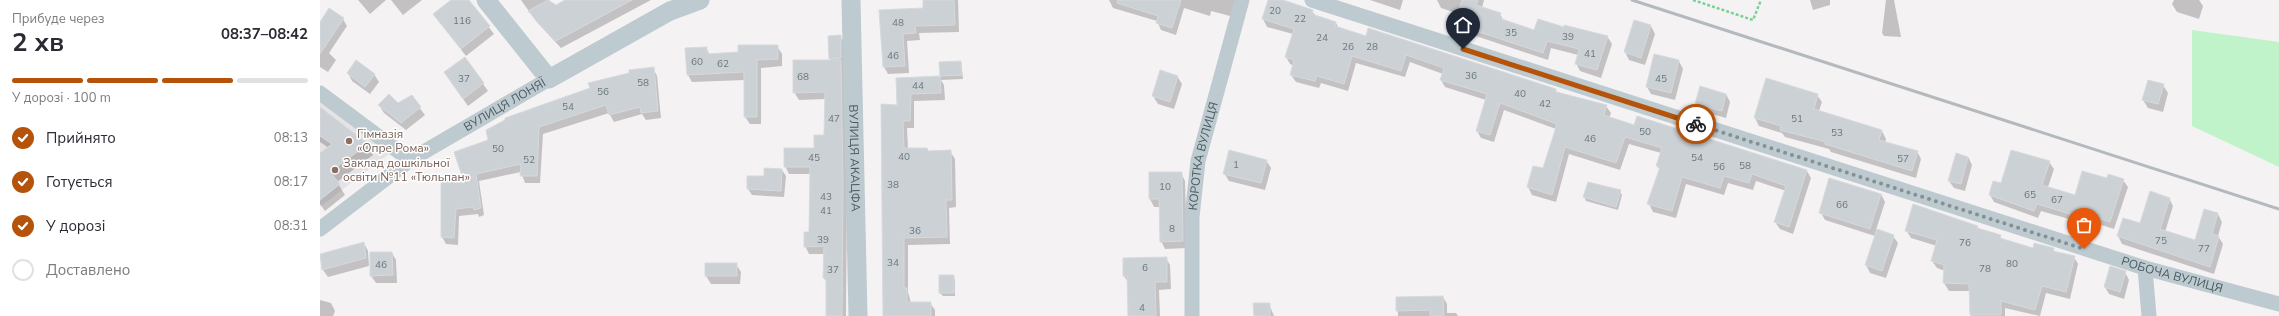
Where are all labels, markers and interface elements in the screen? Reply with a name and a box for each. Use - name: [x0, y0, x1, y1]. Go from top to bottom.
- house number: 20: [1269, 4, 1281, 18]
- pin: [1446, 8, 1480, 49]
- text: Прибуде через: [12, 10, 105, 28]
- house number: 22: [1294, 12, 1306, 26]
- house number: 116: [453, 14, 471, 28]
- icon: home: [1452, 14, 1474, 36]
- house number: 48: [892, 16, 904, 30]
- text: 08:37–08:42: [221, 24, 308, 44]
- text: 2 хв: [12, 25, 64, 60]
- house number: 35: [1505, 26, 1517, 40]
- house number: 39: [1562, 30, 1574, 44]
- house number: 24: [1316, 31, 1328, 45]
- house number: 26: [1342, 40, 1354, 54]
- house number: 28: [1366, 40, 1378, 54]
- house number: 41: [1584, 47, 1596, 61]
- house number: 46: [887, 49, 899, 63]
- house number: 60: [691, 55, 703, 69]
- house number: 62: [717, 57, 729, 71]
- house number: 36: [1465, 69, 1477, 83]
- house number: 68: [797, 70, 809, 84]
- house number: 37: [458, 72, 470, 86]
- house number: 45: [1655, 72, 1667, 86]
- street label: ВУЛИЦЯ ЛОНЯЇ: [461, 74, 549, 135]
- house number: 58: [637, 76, 649, 90]
- house number: 44: [912, 79, 924, 93]
- house number: 56: [597, 85, 609, 99]
- house number: 40: [1514, 87, 1526, 101]
- text: У дорозі · 100 m: [12, 89, 111, 107]
- house number: 42: [1539, 97, 1551, 111]
- house number: 54: [562, 100, 574, 114]
- street label: КОРОТКА ВУЛИЦЯ: [1185, 100, 1222, 211]
- street label: ВУЛИЦЯ АКАЦФА: [845, 104, 864, 212]
- courier: [1676, 104, 1716, 144]
- house number: 47: [828, 112, 840, 126]
- house number: 51: [1791, 112, 1803, 126]
- icon: bike: [1685, 113, 1707, 135]
- house number: 50: [1639, 125, 1651, 139]
- place label: Гімназія «Опре Рома»: [357, 126, 429, 156]
- house number: 53: [1831, 126, 1843, 140]
- icon: check: [12, 127, 34, 149]
- text: Прийнято: [46, 128, 116, 148]
- text: 08:13: [274, 129, 308, 147]
- house number: 46: [1584, 132, 1596, 146]
- marker: Гімназія «Опре Рома»: [344, 136, 354, 146]
- house number: 50: [492, 142, 504, 156]
- house number: 40: [898, 150, 910, 164]
- house number: 45: [808, 151, 820, 165]
- house number: 54: [1691, 151, 1703, 165]
- house number: 57: [1897, 152, 1909, 166]
- house number: 52: [523, 153, 535, 167]
- place label: Заклад дошкільної освіти №11 «Тюльпан»: [343, 155, 470, 185]
- house number: 1: [1233, 158, 1239, 172]
- house number: 58: [1739, 159, 1751, 173]
- house number: 56: [1713, 160, 1725, 174]
- marker: Заклад дошкільної освіти №11 «Тюльпан»: [330, 165, 340, 175]
- icon: check: [12, 171, 34, 193]
- text: Готується: [46, 172, 113, 192]
- text: 08:17: [274, 173, 308, 191]
- house number: 38: [887, 178, 899, 192]
- house number: 10: [1159, 180, 1171, 194]
- house number: 65: [2024, 188, 2036, 202]
- house number: 43: [820, 190, 832, 204]
- house number: 67: [2051, 193, 2063, 207]
- house number: 66: [1836, 198, 1848, 212]
- house number: 41: [820, 204, 832, 218]
- pin: [2067, 208, 2101, 249]
- icon: bag: [2073, 214, 2095, 236]
- icon: check: [12, 215, 34, 237]
- text: У дорозі: [46, 216, 105, 236]
- text: 08:31: [274, 217, 308, 235]
- house number: 8: [1169, 222, 1175, 236]
- house number: 36: [909, 224, 921, 238]
- house number: 39: [817, 233, 829, 247]
- house number: 75: [2155, 234, 2167, 248]
- house number: 76: [1959, 236, 1971, 250]
- house number: 77: [2198, 242, 2210, 256]
- street label: РОБОЧА ВУЛИЦЯ: [2119, 253, 2225, 297]
- house number: 34: [887, 256, 899, 270]
- house number: 80: [2006, 257, 2018, 271]
- house number: 46: [375, 258, 387, 272]
- text: Доставлено: [46, 260, 130, 280]
- house number: 6: [1142, 261, 1148, 275]
- house number: 78: [1979, 262, 1991, 276]
- house number: 37: [827, 263, 839, 277]
- house number: 4: [1139, 301, 1145, 315]

